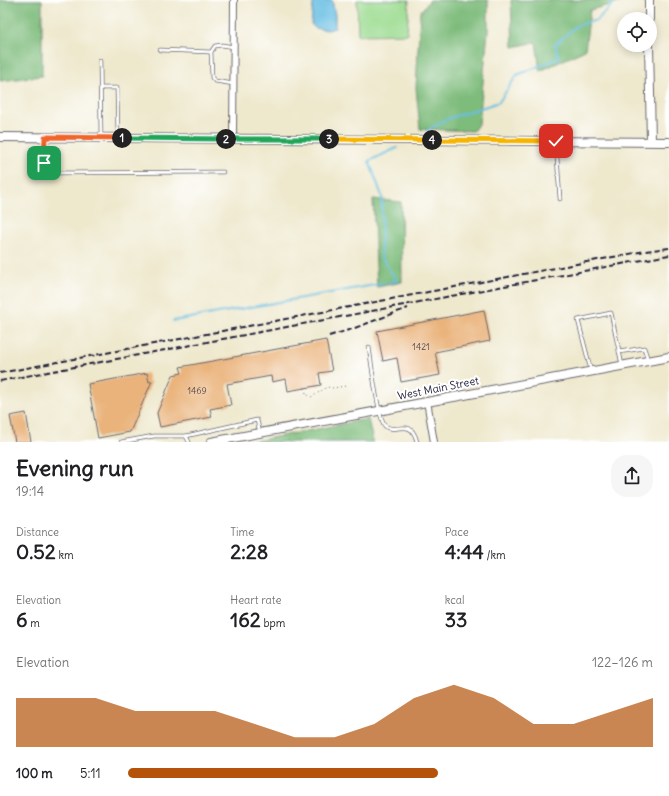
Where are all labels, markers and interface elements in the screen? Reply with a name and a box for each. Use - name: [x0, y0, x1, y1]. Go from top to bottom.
- map controls: [617, 12, 657, 52]
- button: locate: [617, 12, 657, 52]
- pin: [539, 124, 573, 158]
- pin: 1: [112, 128, 132, 148]
- pin: 2: [216, 129, 236, 149]
- pin: 3: [319, 129, 339, 149]
- pin: 4: [422, 130, 442, 150]
- icon: check: [545, 130, 567, 152]
- text: 1: [120, 131, 124, 145]
- text: 2: [223, 132, 229, 146]
- text: 3: [326, 132, 332, 146]
- text: 4: [429, 133, 435, 147]
- pin: [27, 146, 61, 180]
- icon: arrive: [33, 152, 55, 174]
- house number: 1421: [412, 341, 430, 352]
- street label: West Main Street: [396, 373, 480, 403]
- house number: 1469: [187, 385, 207, 396]
- text: Evening run: [16, 454, 134, 482]
- button: share: [611, 455, 653, 497]
- text: 19:14: [16, 483, 44, 500]
- text: Distance: [16, 525, 59, 539]
- text: Time: [230, 525, 254, 539]
- text: Pace: [445, 525, 469, 539]
- text: 0.52: [16, 539, 56, 564]
- text: 2:28: [230, 539, 268, 564]
- text: 4:44: [445, 539, 484, 564]
- text: km: [56, 548, 74, 562]
- text: /km: [484, 548, 506, 562]
- text: Elevation: [16, 593, 61, 607]
- text: Heart rate: [230, 593, 281, 607]
- text: kcal: [445, 593, 464, 607]
- text: 6: [16, 607, 28, 632]
- text: 162: [230, 607, 261, 632]
- text: 33: [445, 607, 467, 632]
- text: m: [28, 616, 40, 630]
- text: bpm: [261, 616, 285, 630]
- text: Elevation: [16, 654, 69, 671]
- text: 122–126 m: [592, 654, 653, 671]
- text: 100 m: [16, 765, 53, 782]
- text: 5:11: [80, 765, 101, 782]

